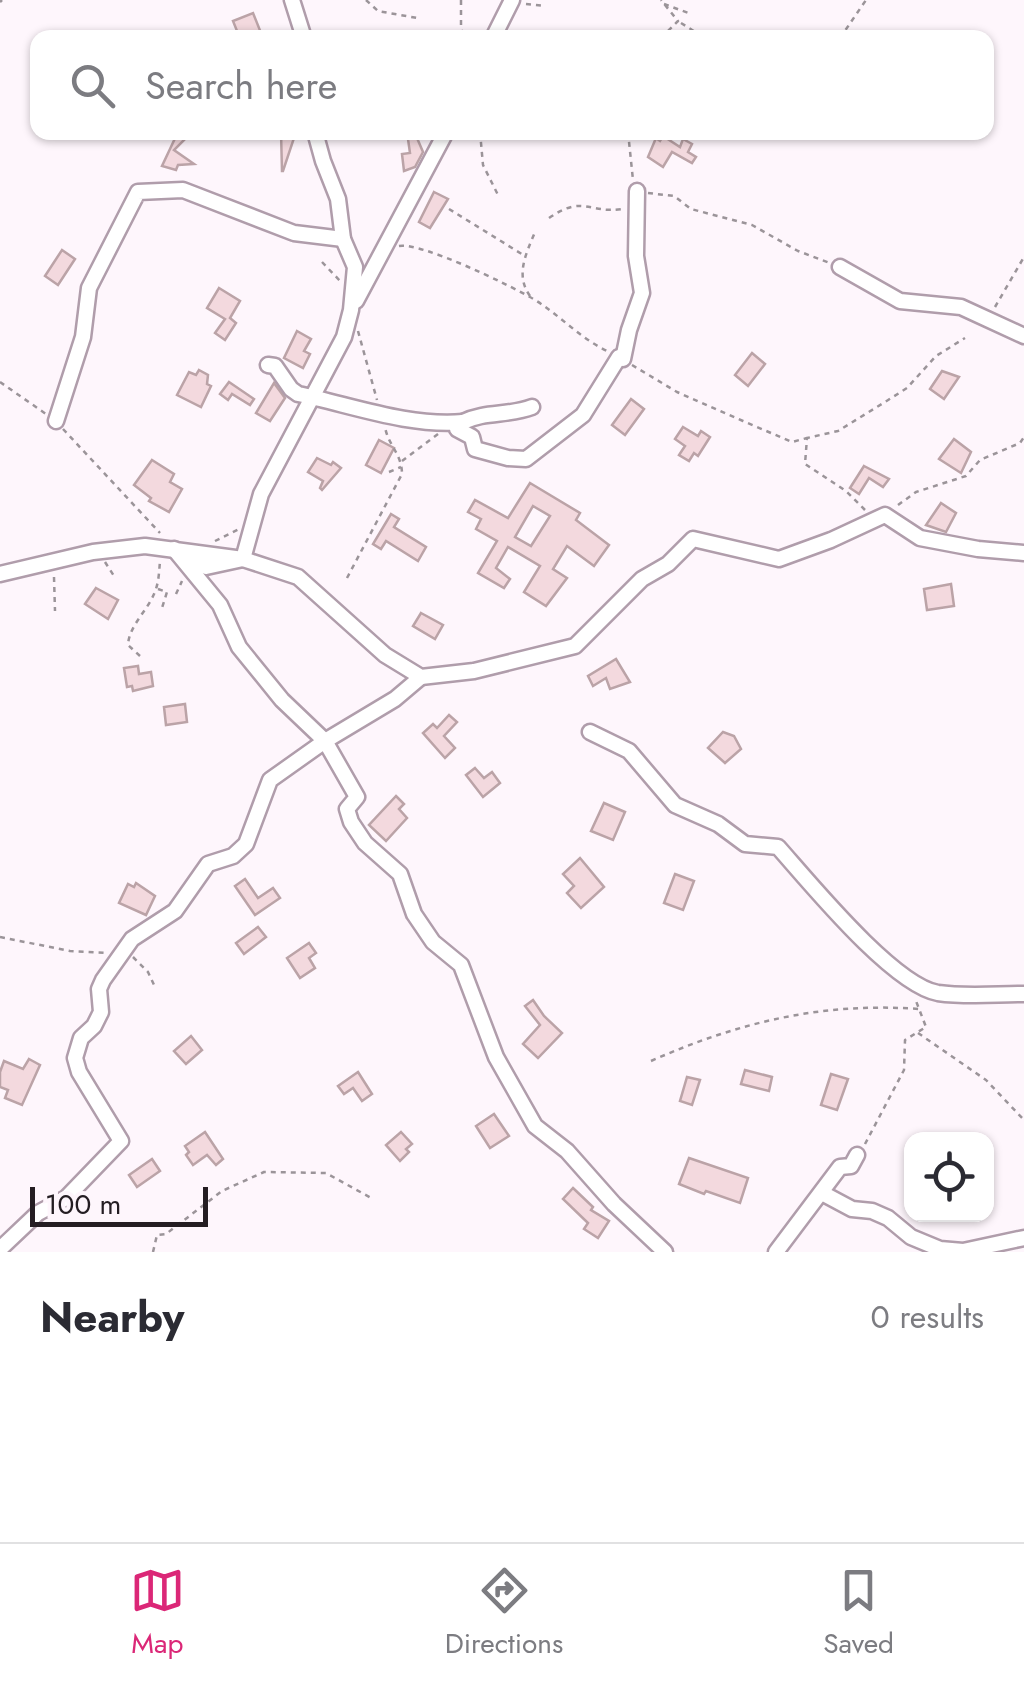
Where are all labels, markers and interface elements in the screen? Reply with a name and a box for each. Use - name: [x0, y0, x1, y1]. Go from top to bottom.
- search box: [30, 30, 994, 140]
- icon: search: [65, 58, 120, 113]
- text: Search here: [145, 58, 337, 113]
- map controls: [904, 1132, 994, 1222]
- button: locate: [904, 1132, 994, 1222]
- scale bar: [30, 1182, 208, 1226]
- text: 100 m: [45, 1184, 121, 1225]
- text: Nearby: [40, 1287, 184, 1348]
- text: 0 results: [871, 1294, 984, 1340]
- tab: Map: [130, 1563, 185, 1664]
- tab: Directions: [445, 1563, 563, 1664]
- tab: Saved: [823, 1563, 894, 1664]

